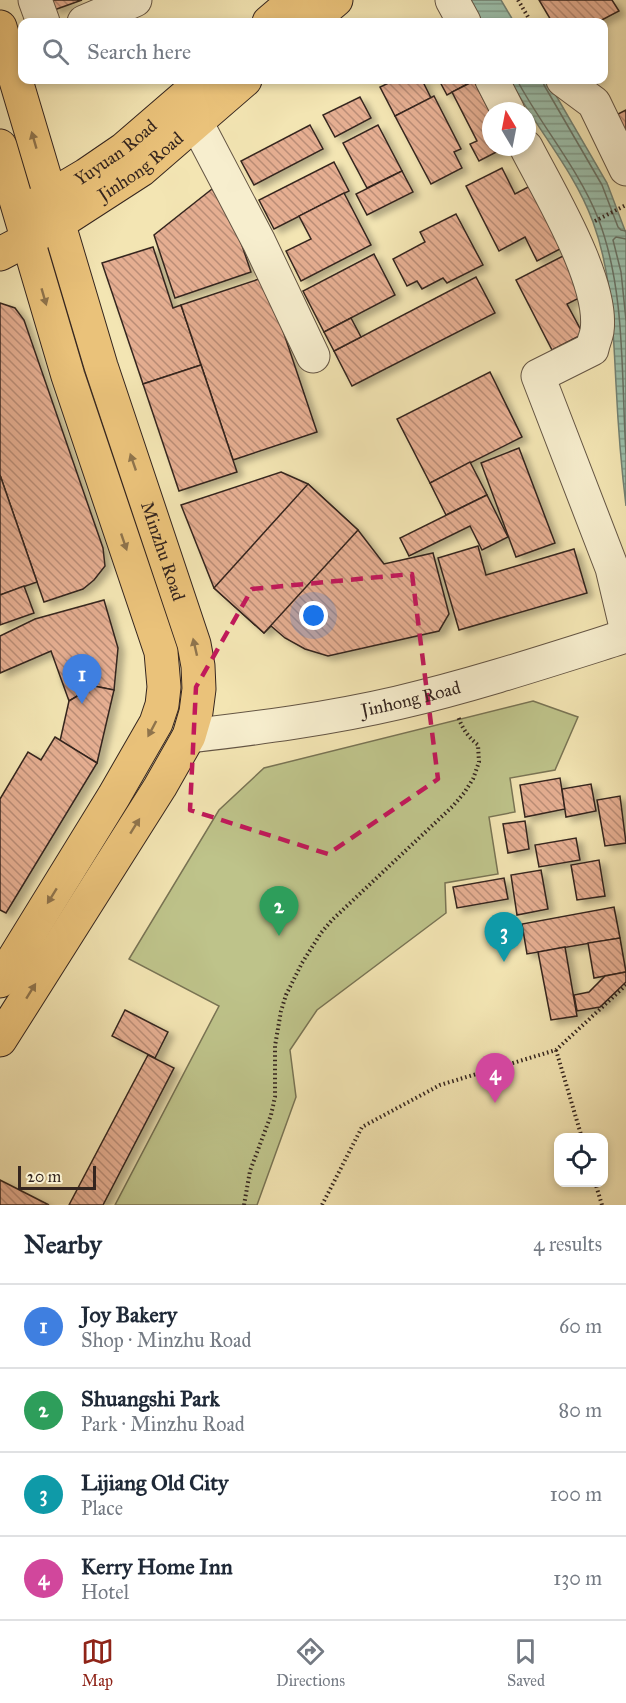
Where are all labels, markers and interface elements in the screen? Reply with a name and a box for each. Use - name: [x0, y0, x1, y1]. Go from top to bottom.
- search box: [18, 18, 608, 84]
- icon: search: [39, 35, 72, 68]
- text: Search here: [87, 38, 191, 65]
- north arrow: [482, 102, 536, 156]
- street label: Yuyuan Road: [71, 115, 161, 190]
- street label: Jinhong Road: [92, 127, 188, 208]
- one-way arrow: [29, 131, 38, 149]
- one-way arrow: [40, 288, 49, 306]
- one-way arrow: [128, 453, 138, 471]
- street label: Minzhu Road: [136, 499, 190, 604]
- one-way arrow: [119, 533, 129, 551]
- your location: [299, 601, 328, 630]
- one-way arrow: [189, 638, 199, 657]
- pin: 1: [62, 654, 101, 704]
- street label: Jinhong Road: [357, 676, 463, 723]
- one-way arrow: [148, 720, 157, 737]
- one-way arrow: [130, 818, 141, 834]
- pin: 2: [260, 886, 298, 936]
- one-way arrow: [47, 888, 58, 904]
- pin: 3: [484, 912, 524, 962]
- one-way arrow: [26, 983, 37, 999]
- pin: 4: [476, 1054, 514, 1103]
- map controls: [554, 1133, 608, 1187]
- button: locate: [554, 1133, 608, 1187]
- scale bar: [18, 1163, 96, 1190]
- text: 20 m: [27, 1167, 61, 1186]
- text: Nearby: [24, 1228, 102, 1260]
- text: 4 results: [533, 1232, 602, 1256]
- text: Joy Bakery: [81, 1301, 177, 1328]
- text: 1: [40, 1314, 47, 1338]
- text: 60 m: [559, 1314, 602, 1338]
- text: Shop · Minzhu Road: [81, 1328, 252, 1352]
- text: Shuangshi Park: [81, 1385, 220, 1412]
- text: 2: [39, 1398, 48, 1422]
- text: 80 m: [559, 1398, 602, 1422]
- text: Park · Minzhu Road: [81, 1412, 245, 1436]
- text: Lijiang Old City: [81, 1469, 228, 1496]
- text: 3: [40, 1482, 48, 1506]
- text: 100 m: [550, 1482, 602, 1506]
- text: Place: [81, 1496, 123, 1520]
- text: Kerry Home Inn: [81, 1553, 233, 1580]
- text: 4: [38, 1566, 49, 1590]
- text: 130 m: [553, 1566, 602, 1590]
- text: Hotel: [81, 1580, 129, 1604]
- tab: Map: [81, 1635, 114, 1690]
- tab: Directions: [276, 1635, 345, 1690]
- tab: Saved: [507, 1635, 545, 1690]

